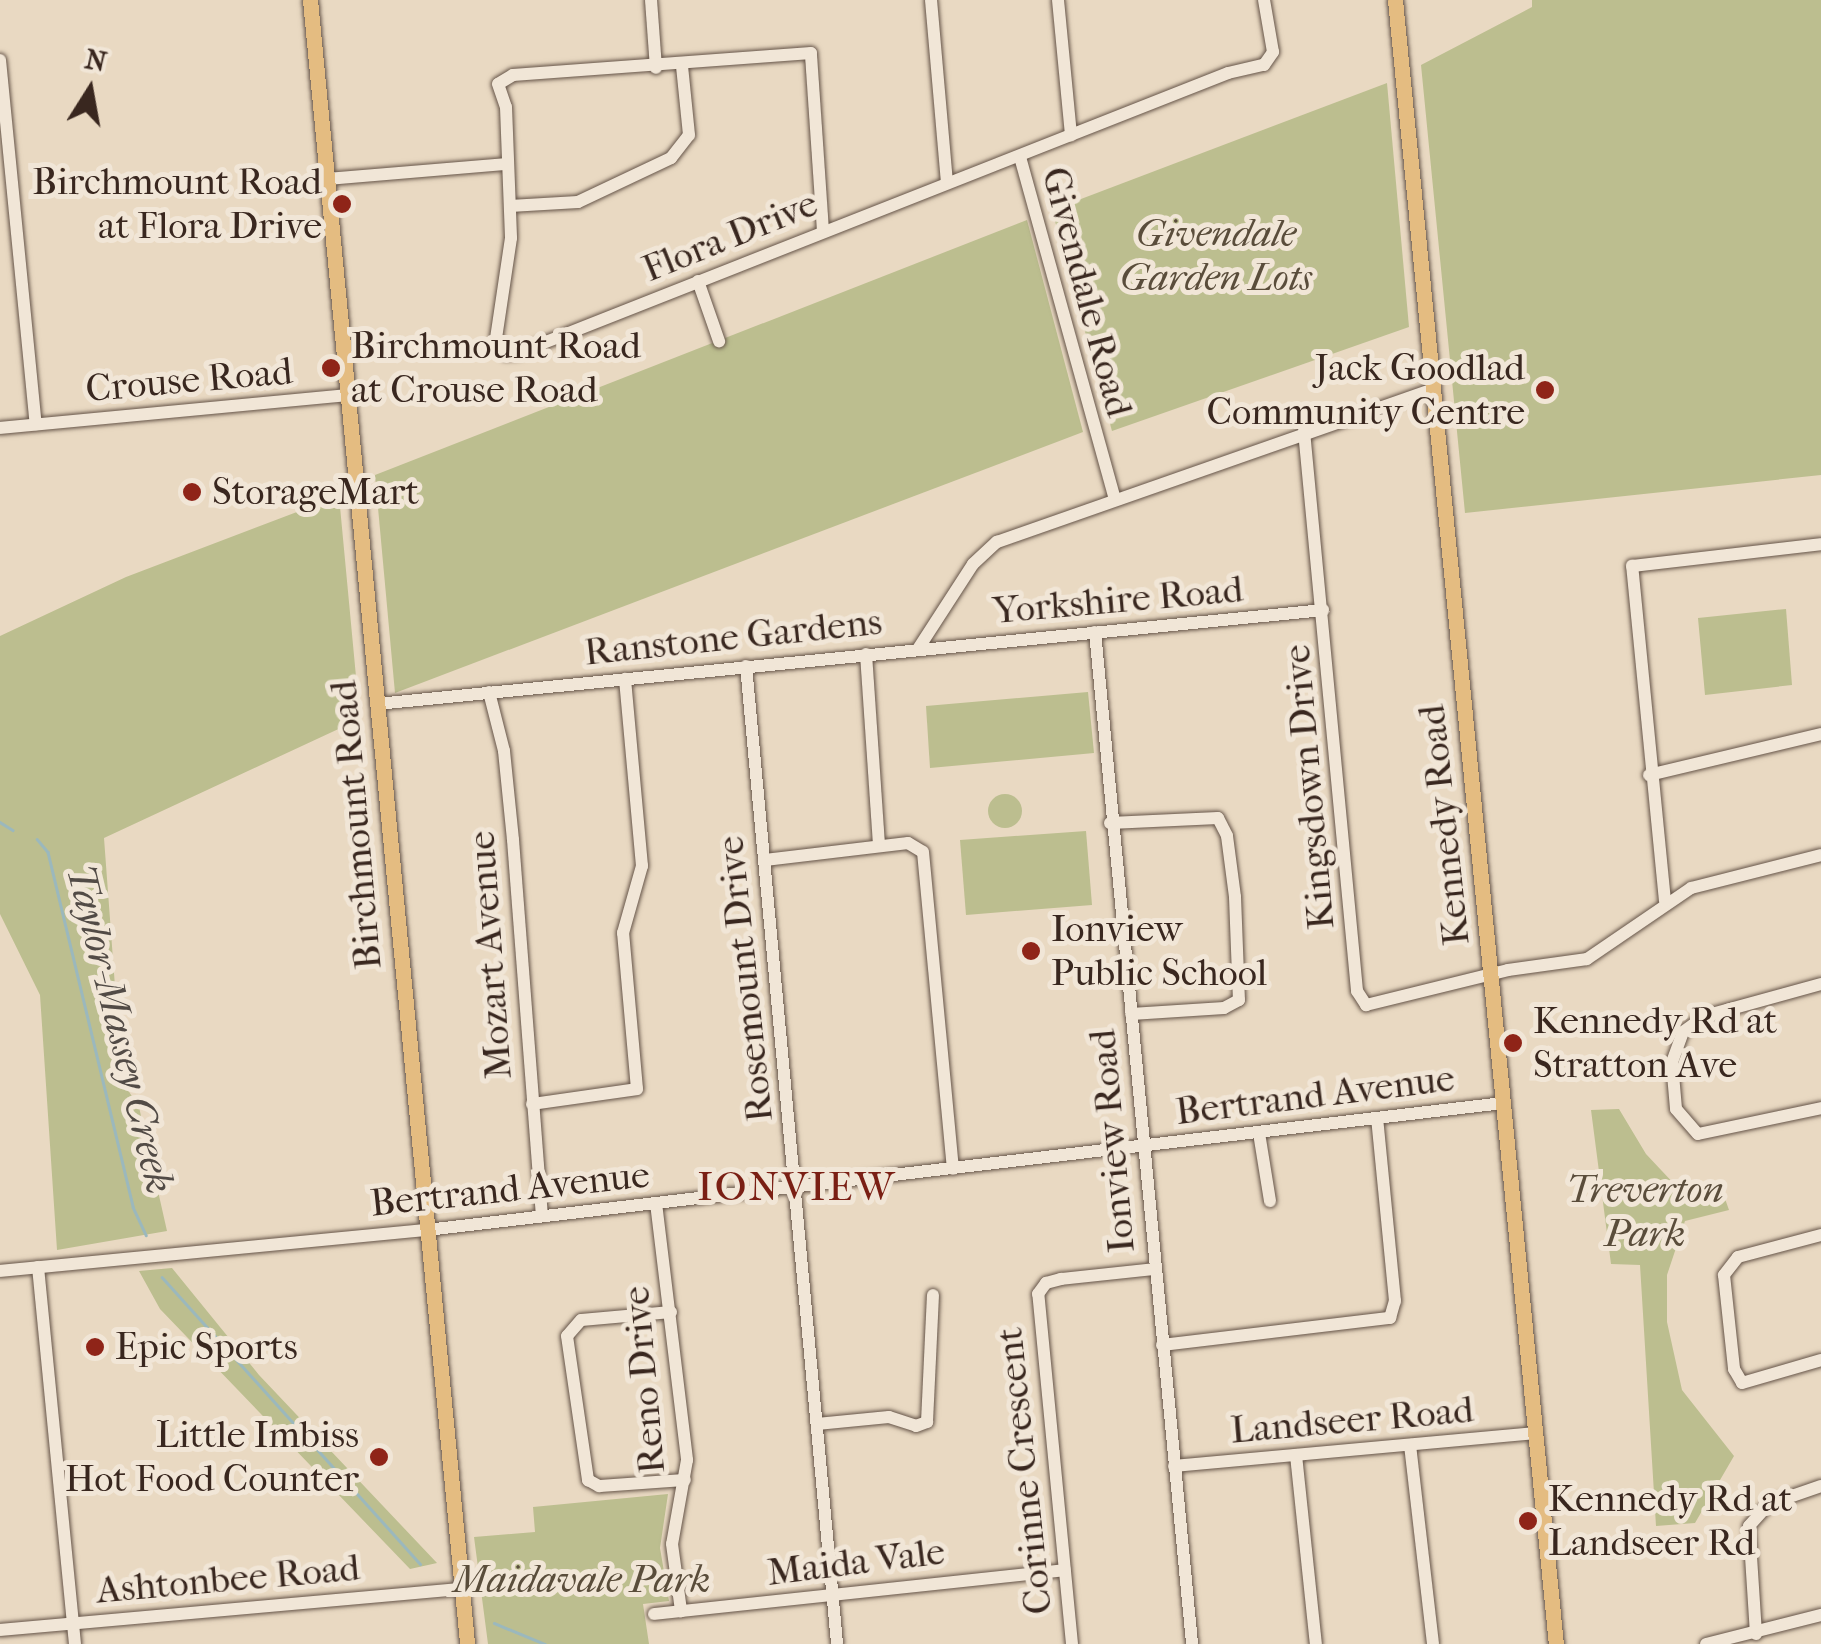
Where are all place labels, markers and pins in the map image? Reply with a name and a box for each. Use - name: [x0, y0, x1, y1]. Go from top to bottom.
- place label: Birchmount Road at Flora Drive: [32, 159, 322, 248]
- marker: Birchmount Road at Flora Drive: [331, 193, 353, 215]
- place label: Birchmount Road at Crouse Road: [351, 323, 641, 412]
- place label: Jack Goodlad Community Centre: [1207, 345, 1525, 434]
- marker: Birchmount Road at Crouse Road: [320, 357, 342, 379]
- marker: Jack Goodlad Community Centre: [1534, 379, 1556, 401]
- place label: StorageMart: [212, 469, 419, 515]
- marker: StorageMart: [181, 481, 203, 503]
- place label: Ionview Public School: [1051, 906, 1267, 996]
- marker: Ionview Public School: [1020, 940, 1042, 962]
- place label: Kennedy Rd at Stratton Ave: [1533, 998, 1777, 1088]
- marker: Kennedy Rd at Stratton Ave: [1502, 1032, 1524, 1054]
- place label: Epic Sports: [115, 1324, 298, 1370]
- marker: Epic Sports: [84, 1336, 106, 1358]
- place label: Little Imbiss Hot Food Counter: [65, 1412, 359, 1502]
- marker: Little Imbiss Hot Food Counter: [368, 1446, 390, 1468]
- place label: Kennedy Rd at Landseer Rd: [1548, 1476, 1792, 1566]
- marker: Kennedy Rd at Landseer Rd: [1517, 1510, 1539, 1532]

